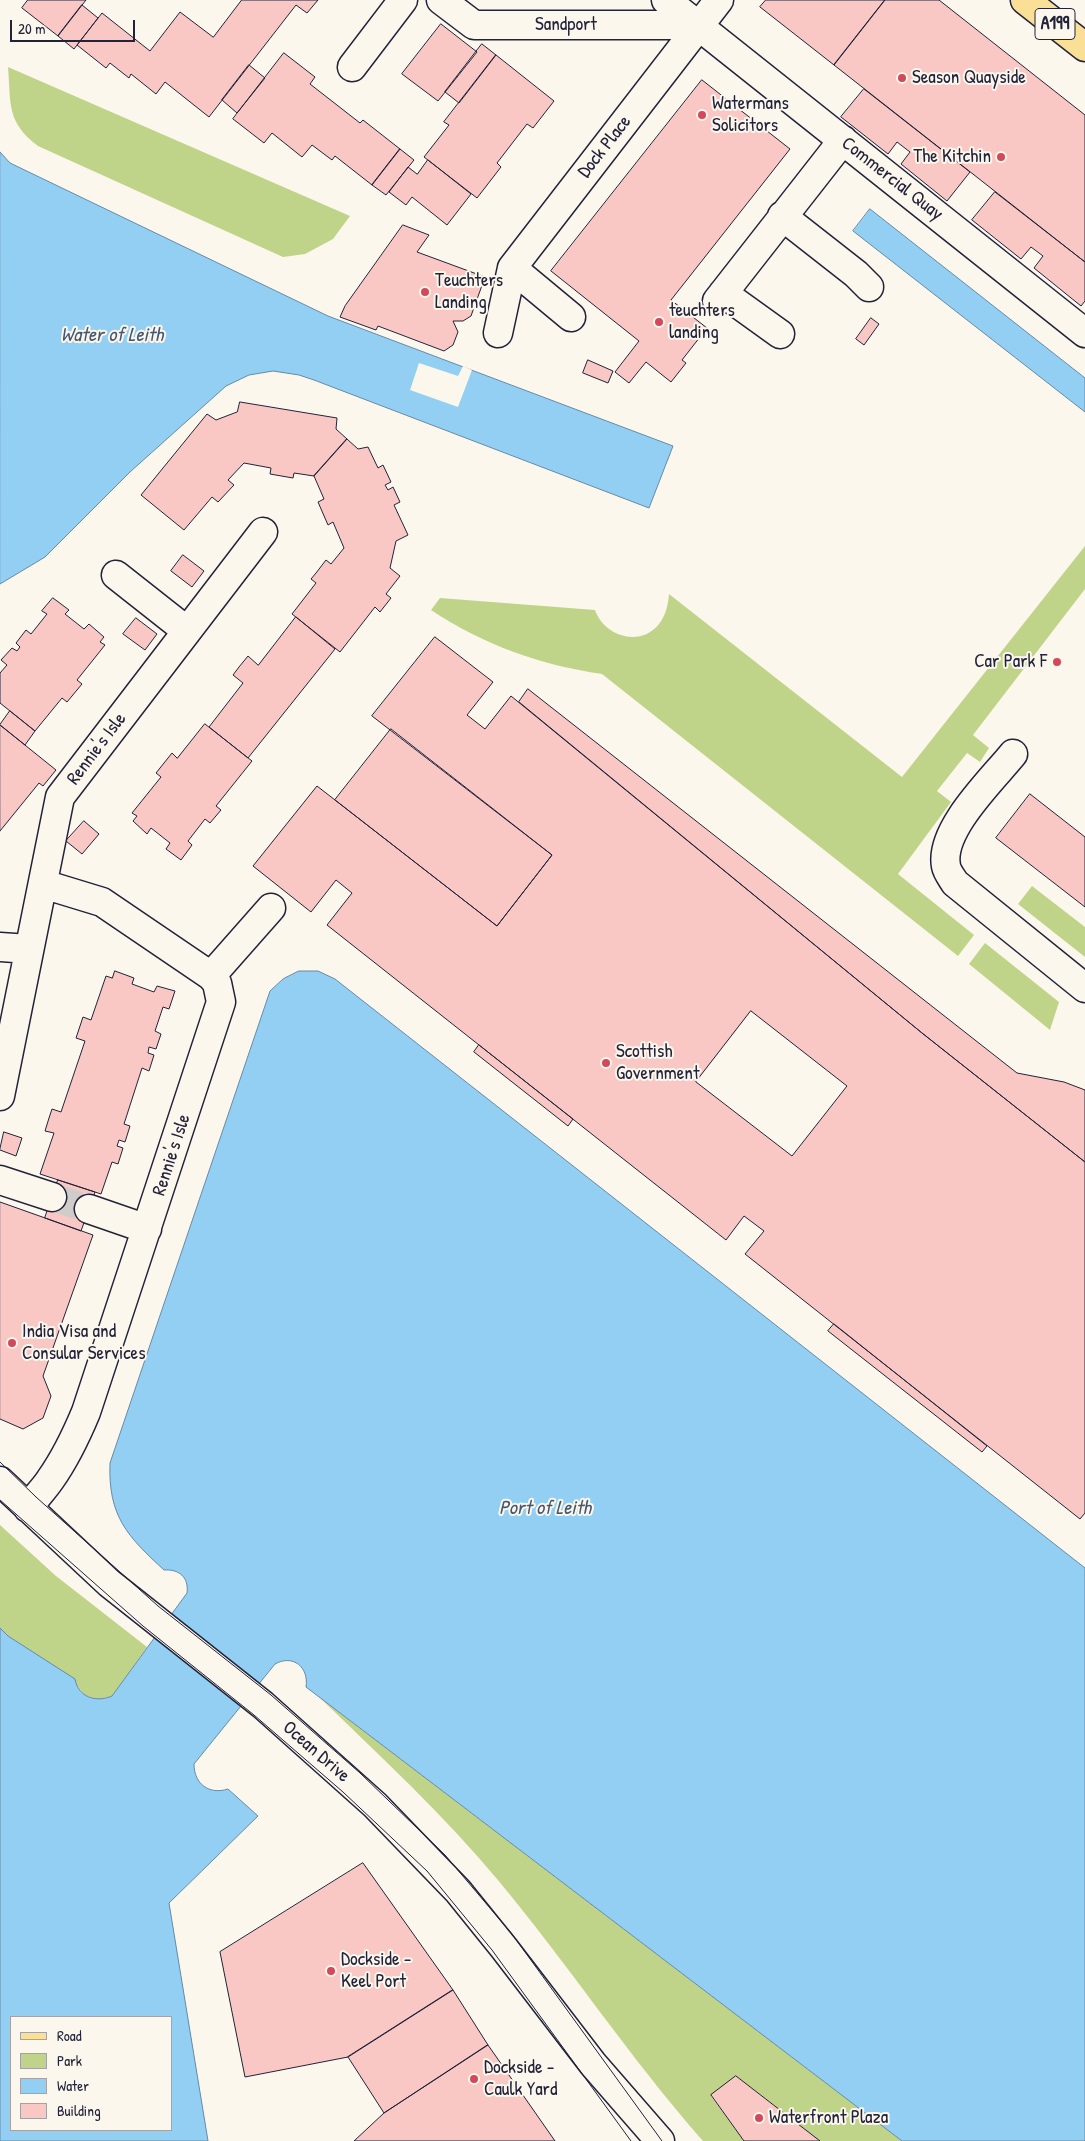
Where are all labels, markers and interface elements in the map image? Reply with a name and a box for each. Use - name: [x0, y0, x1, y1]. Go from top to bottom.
- road number: A199: [1035, 8, 1075, 40]
- scale bar: [12, 10, 138, 42]
- street label: Sandport: [535, 14, 597, 36]
- text: 20 m: [18, 18, 45, 39]
- place label: Season Quayside: [912, 67, 1026, 89]
- marker: Season Quayside: [896, 72, 908, 84]
- place label: Watermans Solicitors: [712, 93, 789, 137]
- marker: Watermans Solicitors: [696, 109, 708, 121]
- street label: Dock Place: [574, 111, 636, 183]
- street label: Commercial Quay: [837, 132, 947, 226]
- place label: The Kitchin: [913, 146, 991, 168]
- marker: The Kitchin: [995, 151, 1007, 163]
- place label: Teuchters Landing: [435, 270, 503, 314]
- marker: Teuchters Landing: [419, 286, 431, 298]
- place label: teuchters landing: [669, 300, 735, 344]
- marker: teuchters landing: [653, 316, 665, 328]
- water label: Water of Leith: [61, 324, 163, 348]
- place label: Car Park F: [974, 651, 1047, 673]
- marker: Car Park F: [1051, 656, 1063, 668]
- street label: Rennie's Isle: [63, 708, 131, 790]
- place label: Scottish Government: [616, 1041, 699, 1085]
- marker: Scottish Government: [600, 1057, 612, 1069]
- street label: Rennie's Isle: [148, 1111, 196, 1199]
- place label: India Visa and Consular Services: [22, 1321, 145, 1365]
- marker: India Visa and Consular Services: [6, 1337, 18, 1349]
- water label: Port of Leith: [499, 1497, 591, 1521]
- street label: Ocean Drive: [278, 1717, 354, 1787]
- place label: Dockside - Keel Port: [341, 1949, 412, 1993]
- marker: Dockside - Keel Port: [325, 1965, 337, 1977]
- legend: [10, 2016, 172, 2131]
- text: Road: [57, 2025, 82, 2046]
- text: Park: [57, 2050, 82, 2071]
- place label: Dockside - Caulk Yard: [484, 2057, 557, 2101]
- marker: Dockside - Caulk Yard: [468, 2073, 480, 2085]
- text: Water: [57, 2075, 89, 2096]
- text: Building: [57, 2100, 101, 2121]
- place label: Waterfront Plaza: [769, 2107, 888, 2129]
- marker: Waterfront Plaza: [753, 2112, 765, 2124]

